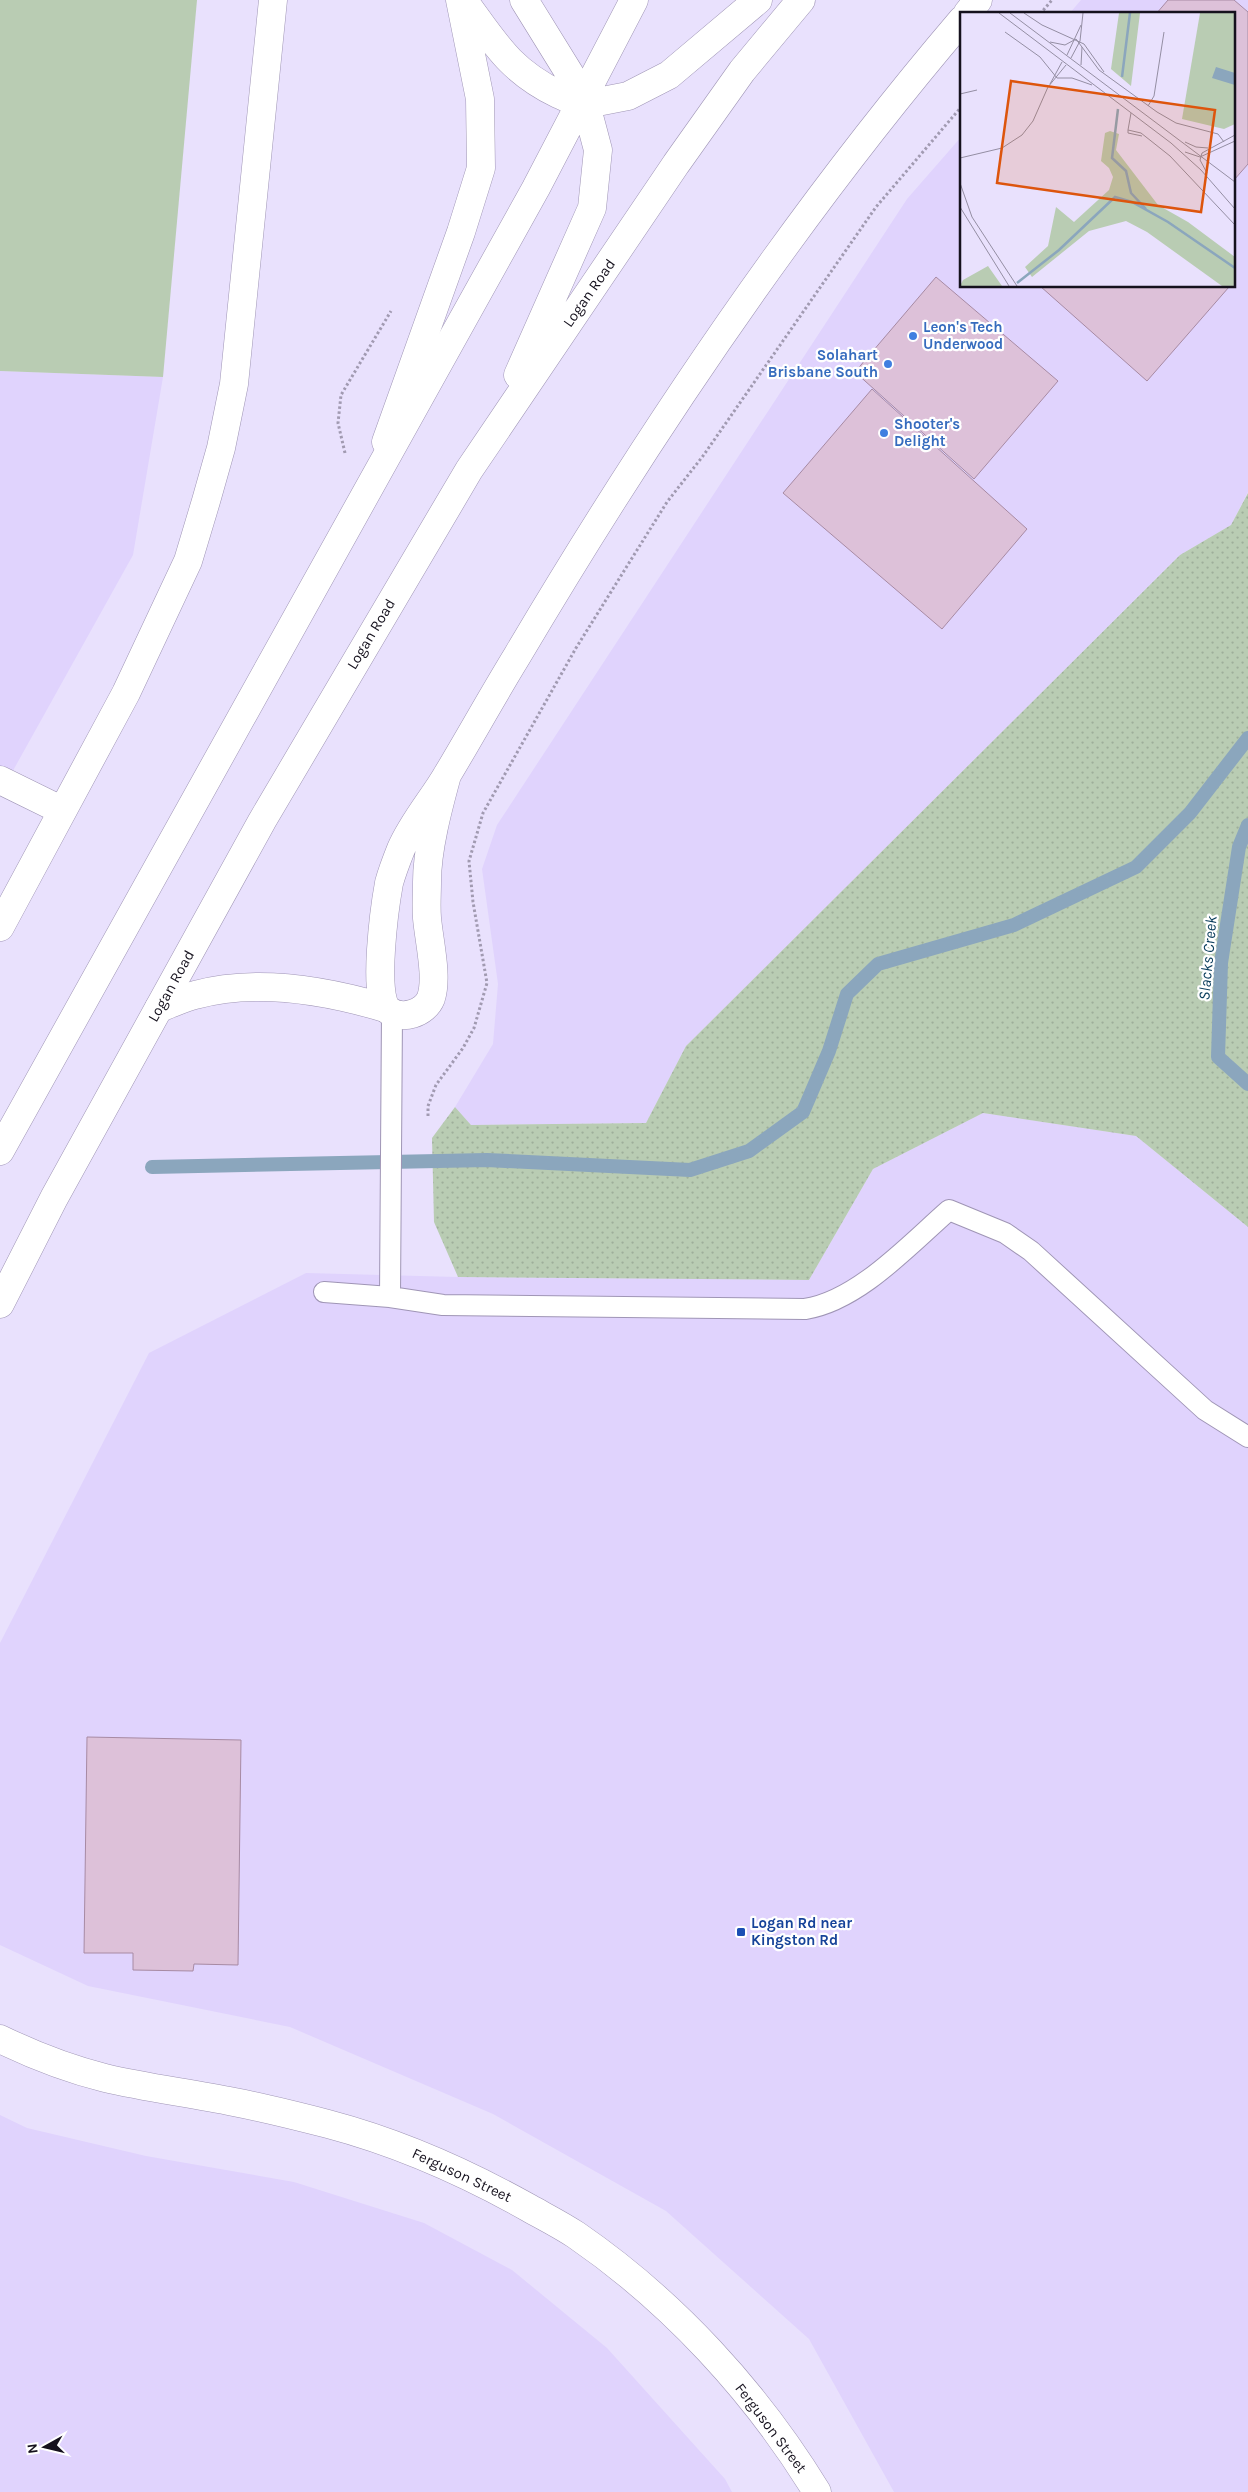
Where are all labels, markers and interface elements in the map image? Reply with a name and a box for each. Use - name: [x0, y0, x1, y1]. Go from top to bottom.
- inset map: [960, 12, 1236, 288]
- street label: Logan Road: [559, 255, 619, 331]
- place label: Leon's Tech Underwood: [923, 318, 1003, 353]
- marker: Leon's Tech Underwood: [907, 330, 919, 342]
- place label: Solahart Brisbane South: [768, 346, 878, 381]
- marker: Solahart Brisbane South: [882, 358, 894, 370]
- place label: Shooter's Delight: [894, 415, 960, 450]
- marker: Shooter's Delight: [878, 427, 890, 439]
- street label: Logan Road: [343, 595, 399, 673]
- water label: Slacks Creek: [1194, 914, 1221, 1001]
- street label: Logan Road: [144, 947, 198, 1025]
- place label: Logan Rd near Kingston Rd: [751, 1914, 852, 1949]
- marker: Logan Rd near Kingston Rd: [735, 1926, 747, 1938]
- street label: Ferguson Street: [409, 2144, 515, 2206]
- street label: Ferguson Street: [731, 2380, 811, 2477]
- north arrow: [20, 2422, 70, 2472]
- text: N: [24, 2443, 42, 2455]

